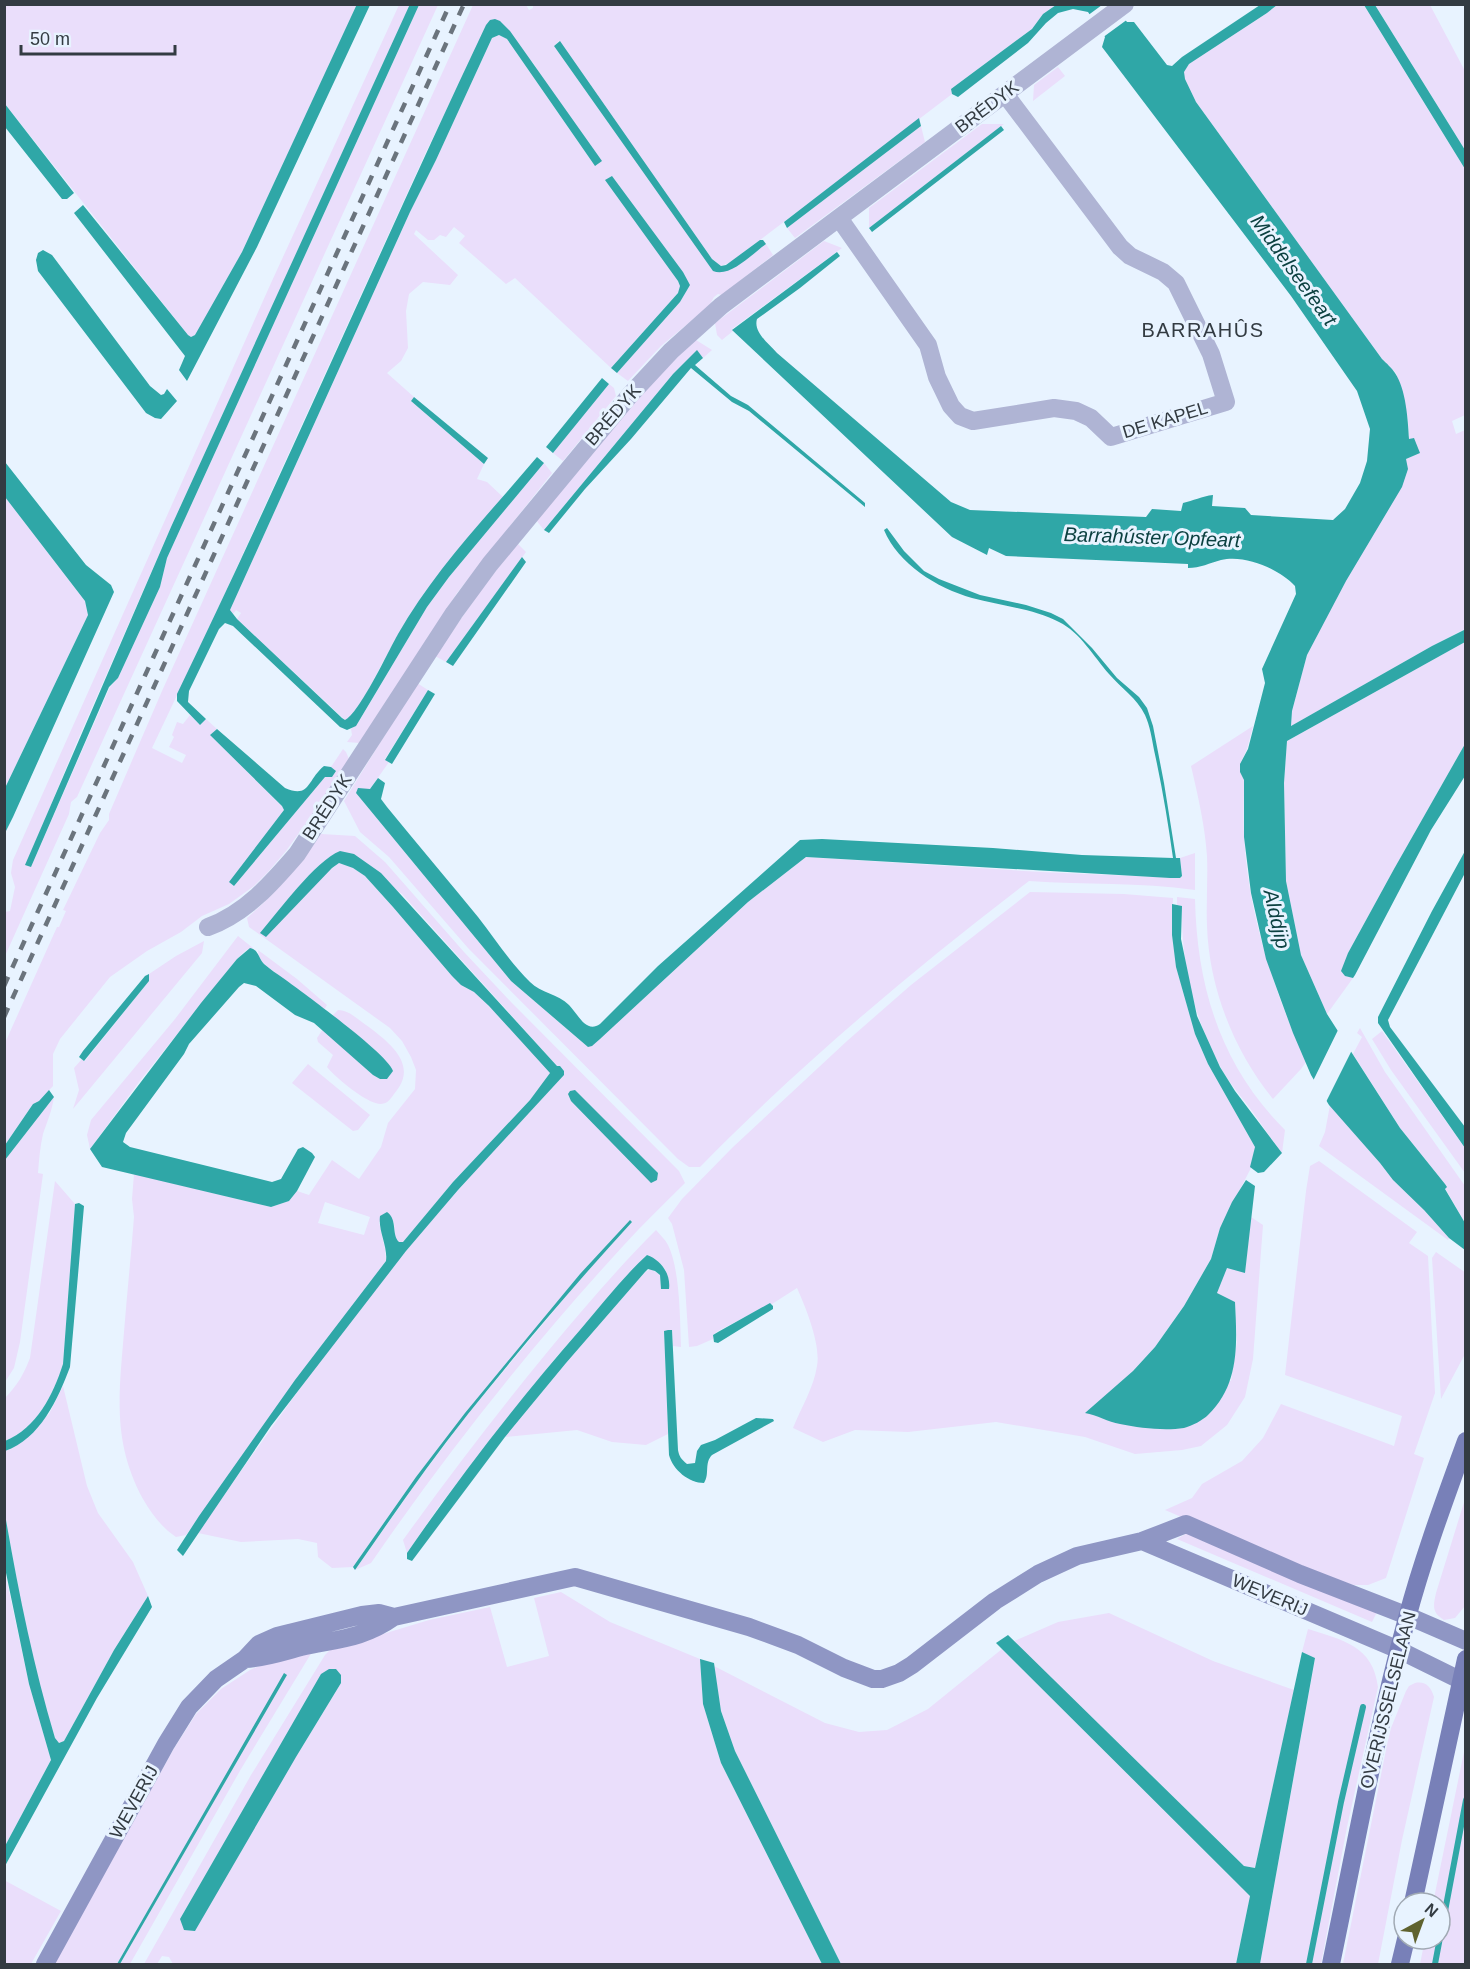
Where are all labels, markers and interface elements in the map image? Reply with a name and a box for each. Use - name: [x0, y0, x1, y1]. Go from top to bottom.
- scale bar: [21, 18, 176, 56]
- text: 50 m: [30, 29, 70, 49]
- street label: BRÉDYK: [951, 77, 1023, 137]
- water label: Middelseefeart: [1247, 210, 1342, 331]
- district label: BARRAHÛS: [1141, 319, 1265, 341]
- street label: BRÉDYK: [581, 381, 645, 449]
- street label: DE KAPEL: [1120, 398, 1210, 442]
- water label: Barrahúster Opfeart: [1063, 523, 1242, 551]
- street label: BRÉDYK: [298, 771, 356, 843]
- water label: Alddjip: [1259, 886, 1294, 951]
- street label: WEVERIJ: [1229, 1570, 1311, 1620]
- street label: OVERIJSSELSELAAN: [1356, 1609, 1420, 1791]
- street label: WEVERIJ: [106, 1762, 162, 1842]
- north arrow: [1392, 1891, 1452, 1951]
- text: N: [1422, 1900, 1441, 1920]

